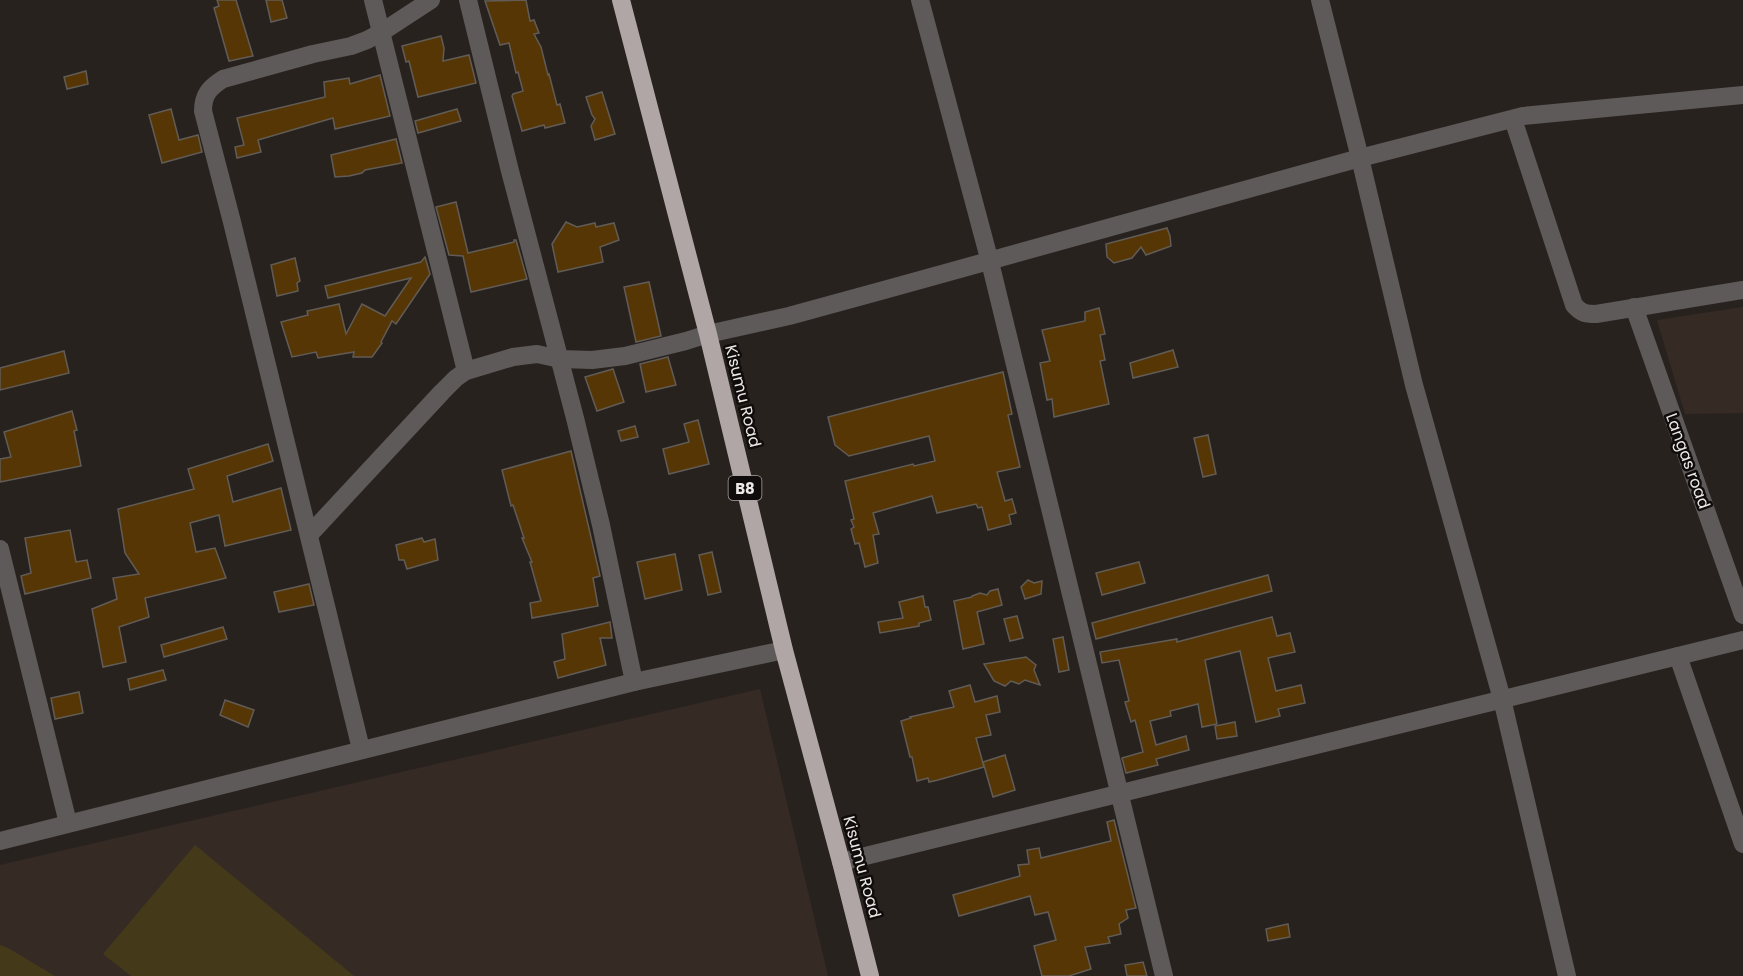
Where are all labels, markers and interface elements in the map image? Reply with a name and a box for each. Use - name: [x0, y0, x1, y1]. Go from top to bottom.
- street label: Kisumu Road: [719, 342, 767, 450]
- street label: Langas road: [1660, 410, 1716, 512]
- road number: B8: [728, 476, 762, 500]
- street label: Kisumu Road: [837, 813, 887, 921]

